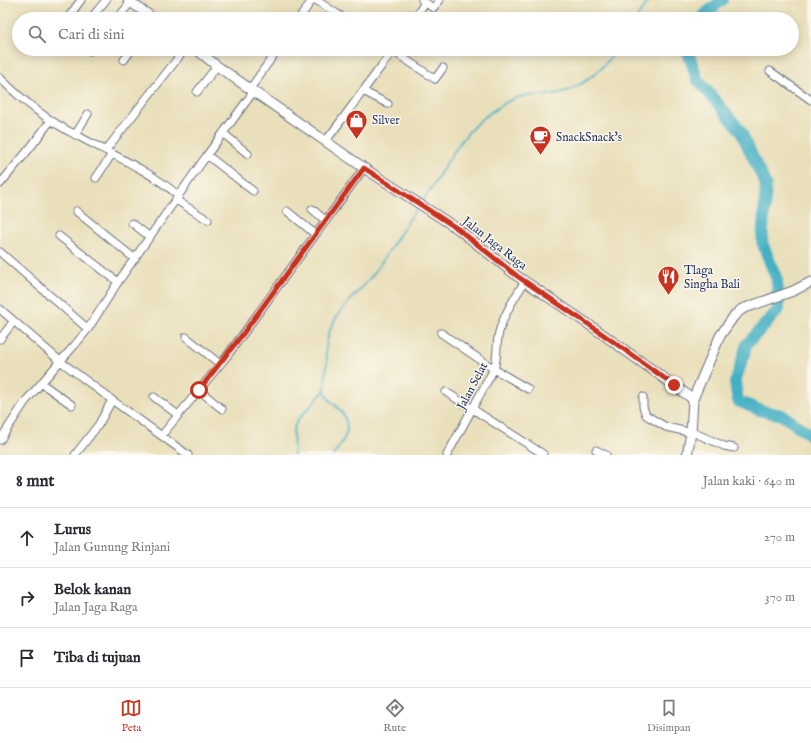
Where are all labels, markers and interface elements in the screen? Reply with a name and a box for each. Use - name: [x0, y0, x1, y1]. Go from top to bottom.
- search box: [12, 12, 799, 56]
- icon: search: [26, 23, 48, 45]
- text: Cari di sini: [58, 25, 125, 44]
- shop icon: Silver: [344, 107, 370, 140]
- place label: Silver: [372, 113, 400, 128]
- cafe icon: SnackSnack's: [527, 124, 553, 157]
- place label: SnackSnack's: [556, 130, 622, 145]
- street label: Jalan Jaga Raga: [457, 212, 530, 274]
- place label: Tlaga Singha Bali: [684, 263, 740, 292]
- restaurant icon: Tlaga Singha Bali: [656, 264, 682, 297]
- street label: Jalan Selat: [453, 360, 492, 415]
- route end: [665, 376, 683, 394]
- route start: [190, 381, 208, 399]
- text: 8 mnt: [16, 471, 54, 492]
- text: Jalan kaki · 640 m: [703, 473, 795, 490]
- text: Lurus: [54, 520, 91, 539]
- icon: ahead: [16, 527, 38, 549]
- text: 270 m: [764, 529, 795, 546]
- text: Jalan Gunung Rinjani: [54, 539, 170, 556]
- text: Belok kanan: [54, 580, 131, 599]
- icon: right: [16, 587, 38, 609]
- text: 370 m: [765, 589, 795, 606]
- text: Jalan Jaga Raga: [54, 599, 138, 616]
- icon: arrive: [16, 647, 38, 669]
- text: Tiba di tujuan: [54, 648, 141, 667]
- tab: Peta: [120, 697, 142, 735]
- tab: Rute: [383, 697, 406, 735]
- tab: Disimpan: [647, 697, 691, 735]

